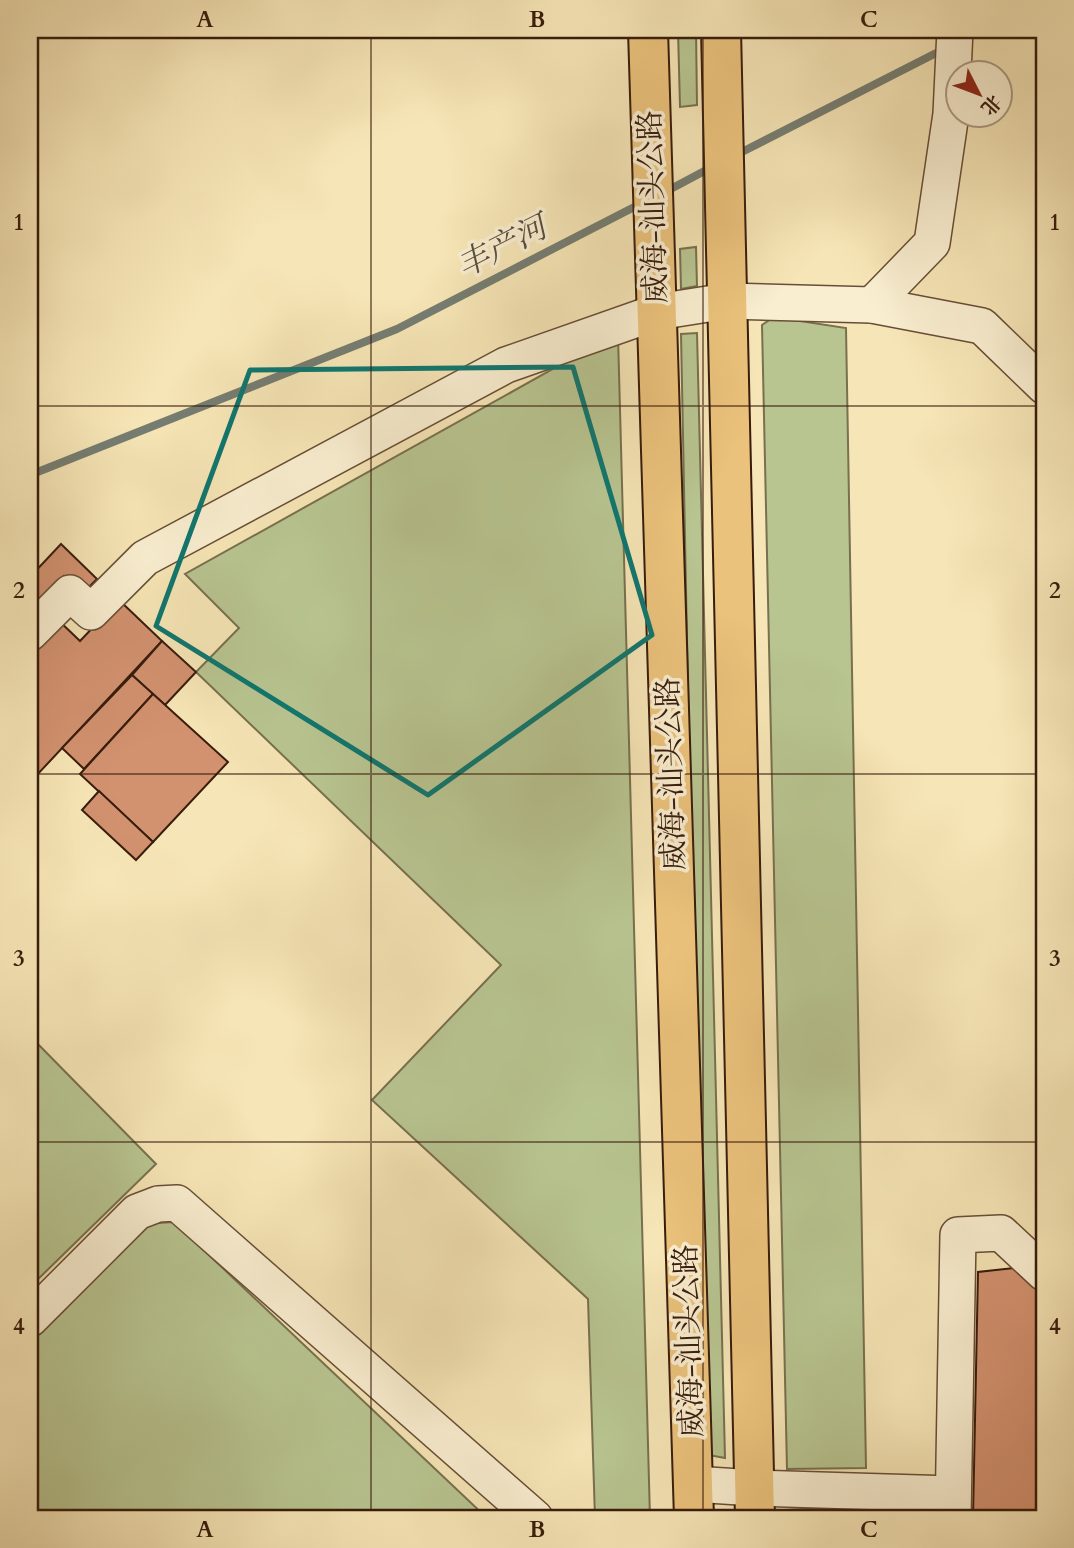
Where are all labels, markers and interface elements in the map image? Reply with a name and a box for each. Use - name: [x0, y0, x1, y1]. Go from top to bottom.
- text: A: [196, 4, 214, 35]
- text: B: [529, 4, 545, 35]
- text: C: [860, 4, 878, 35]
- north arrow: [944, 60, 1014, 130]
- text: 北: [975, 89, 1007, 120]
- street label: 威海-汕头公路: [629, 110, 677, 304]
- water label: 丰产河: [449, 203, 559, 288]
- text: 1: [13, 207, 25, 238]
- text: 1: [1049, 207, 1061, 238]
- text: 2: [13, 575, 25, 606]
- text: 2: [1049, 575, 1061, 606]
- street label: 威海-汕头公路: [647, 677, 695, 871]
- text: 3: [13, 943, 25, 974]
- text: 3: [1049, 943, 1061, 974]
- street label: 威海-汕头公路: [665, 1244, 713, 1438]
- text: 4: [13, 1311, 25, 1342]
- text: 4: [1049, 1311, 1061, 1342]
- text: A: [196, 1514, 214, 1545]
- text: B: [529, 1514, 545, 1545]
- text: C: [860, 1514, 878, 1545]

